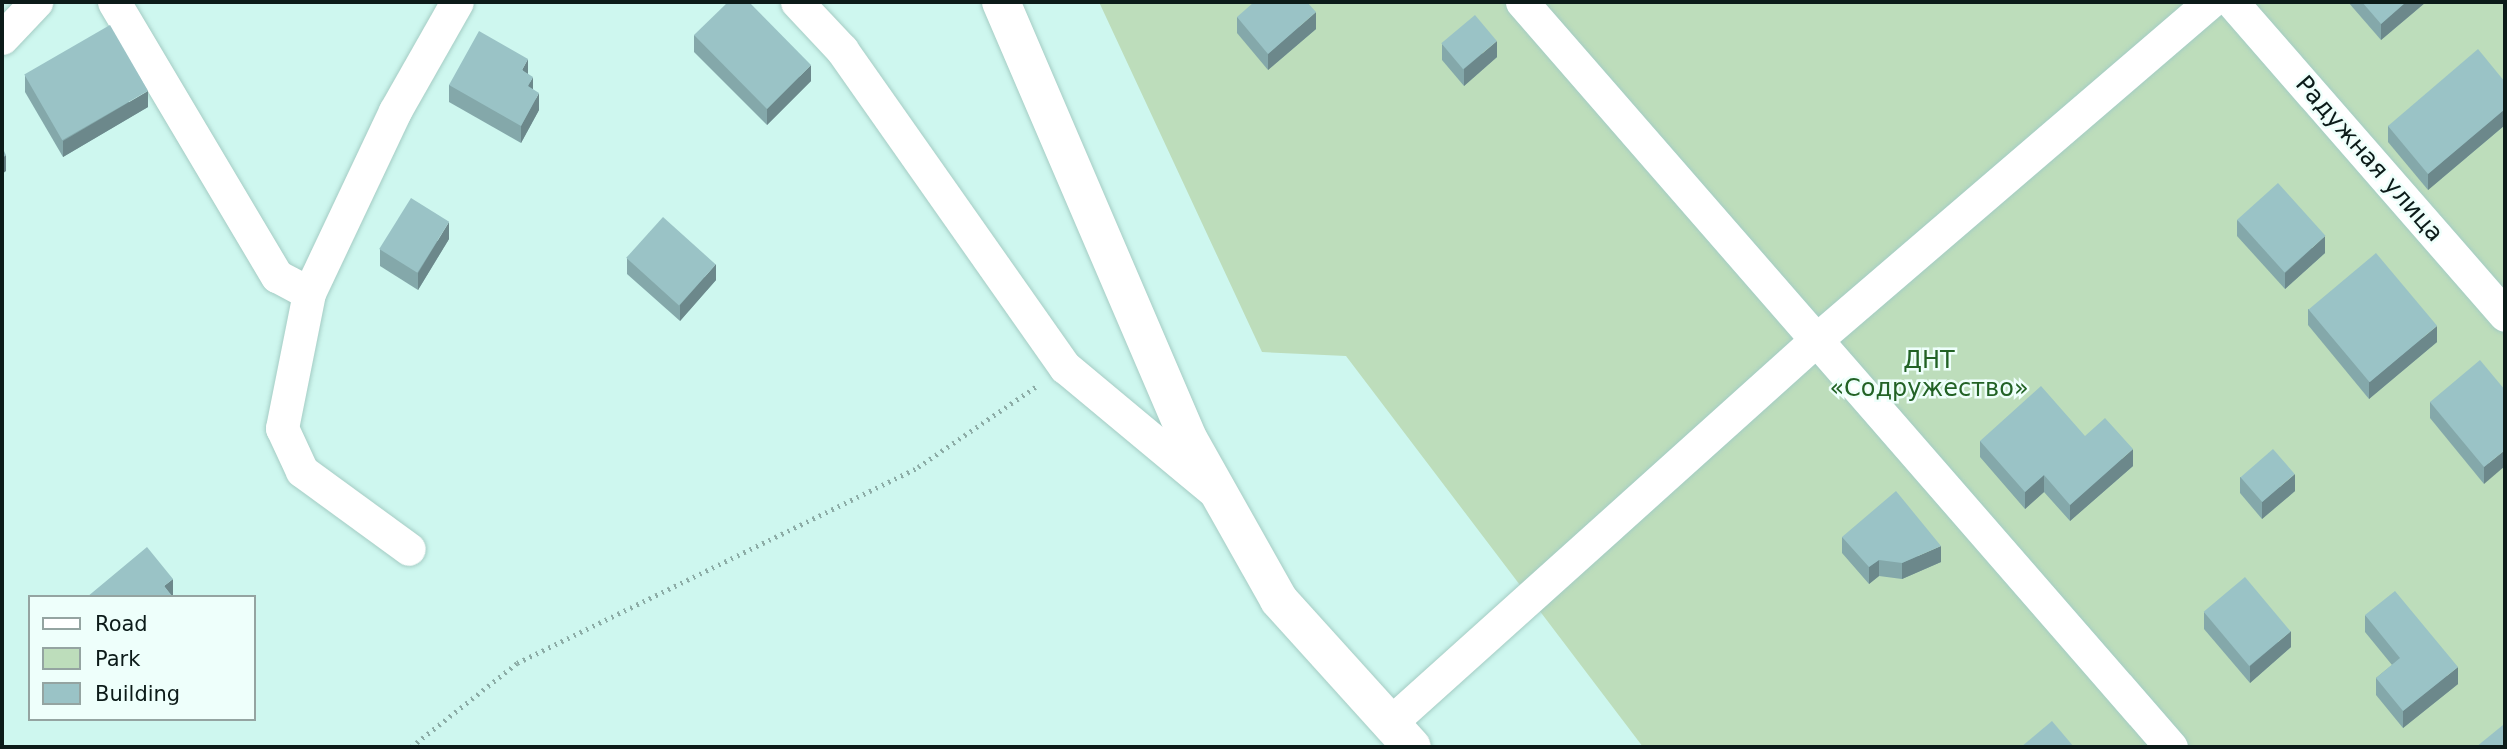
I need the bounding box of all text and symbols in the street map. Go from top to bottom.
street label: Радужная улица [2289,70,2449,248]
park label: ДНТ «Содружество» [1829,347,2029,403]
legend [28,595,256,721]
text: Road [95,612,148,636]
text: Park [95,647,140,671]
text: Building [95,682,180,706]

